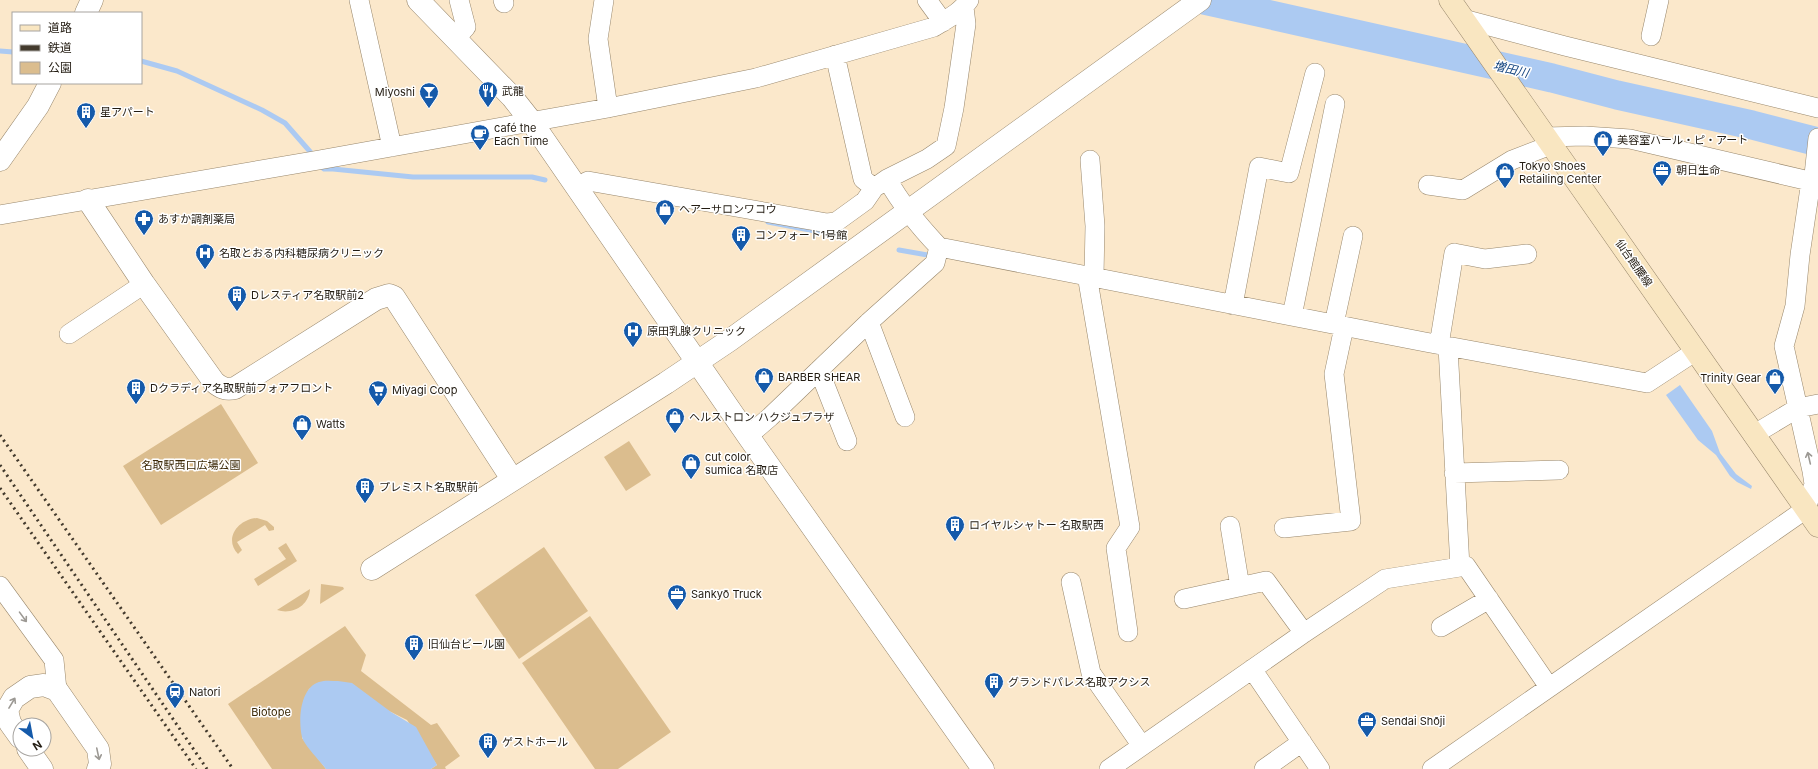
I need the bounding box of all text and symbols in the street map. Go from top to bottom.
legend [12,12,142,84]
text: 道路 [48,20,72,35]
text: 鉄道 [48,40,72,55]
water label: 増田川 [1492,58,1532,81]
text: 公園 [48,60,72,75]
restaurant icon: 武龍 [477,80,499,108]
bar icon: Miyoshi [418,81,440,109]
place label: 武龍 [502,84,524,98]
place label: Miyoshi [375,85,415,99]
building icon: 星アパート [75,101,97,129]
place label: 星アパート [100,105,155,119]
place label: café the Each Time [494,121,548,148]
cafe icon: café the Each Time [469,123,491,151]
shop icon: 美容室ハール・ピ・アート [1592,129,1614,157]
place label: 美容室ハール・ピ・アート [1617,133,1748,147]
place label: Tokyo Shoes Retailing Center [1519,159,1601,186]
office icon: 朝日生命 [1651,159,1673,187]
shop icon: Tokyo Shoes Retailing Center [1494,161,1516,189]
place label: 朝日生命 [1676,163,1720,177]
shop icon: ヘアーサロンワコウ [654,198,676,226]
place label: ヘアーサロンワコウ [679,202,777,216]
pharmacy icon: あすか調剤薬局 [133,208,155,236]
place label: あすか調剤薬局 [158,212,235,226]
building icon: コンフォート1号館 [730,224,752,252]
place label: コンフォート1号館 [755,228,847,242]
street label: 仙台館腰線 [1612,236,1656,290]
hospital icon: 名取とおる内科糖尿病クリニック [194,242,216,270]
place label: 名取とおる内科糖尿病クリニック [219,246,384,260]
building icon: Dレスティア名取駅前2 [226,284,248,312]
place label: Dレスティア名取駅前2 [251,288,364,302]
hospital icon: 原田乳腺クリニック [622,320,644,348]
place label: 原田乳腺クリニック [647,324,746,338]
shop icon: BARBER SHEAR [753,366,775,394]
shop icon: Trinity Gear [1764,367,1786,395]
place label: BARBER SHEAR [778,370,860,384]
place label: Trinity Gear [1700,371,1761,385]
building icon: Dクラディア名取駅前フォアフロント [125,377,147,405]
supermarket icon: Miyagi Coop [367,379,389,407]
place label: Dクラディア名取駅前フォアフロント [150,381,333,395]
place label: Miyagi Coop [392,383,458,397]
shop icon: ヘルストロン ハクジュプラザ [664,406,686,434]
place label: ヘルストロン ハクジュプラザ [689,410,834,424]
shop icon: Watts [291,413,313,441]
place label: Watts [316,417,345,431]
place label: cut color sumica 名取店 [705,450,778,477]
shop icon: cut color sumica 名取店 [680,452,702,480]
one-way arrow [1805,452,1813,465]
park label: 名取駅西口広場公園 [142,458,241,472]
building icon: プレミスト名取駅前 [354,476,376,504]
place label: プレミスト名取駅前 [379,480,478,494]
building icon: ロイヤルシャトー 名取駅西 [944,514,966,542]
place label: ロイヤルシャトー 名取駅西 [969,518,1104,532]
office icon: Sankyō Truck [666,583,688,611]
place label: Sankyō Truck [691,587,762,601]
one-way arrow [19,612,27,623]
building icon: 旧仙台ビール園 [403,633,425,661]
place label: 旧仙台ビール園 [428,637,505,651]
building icon: グランドパレス名取アクシス [983,671,1005,699]
place label: グランドパレス名取アクシス [1008,675,1150,689]
station icon: Natori [164,681,186,709]
place label: Natori [189,685,221,699]
one-way arrow [8,697,16,709]
park label: Biotope [251,705,291,719]
office icon: Sendai Shōji [1356,710,1378,738]
place label: Sendai Shōji [1381,714,1445,728]
north arrow [12,717,52,757]
building icon: ゲストホール [477,731,499,759]
place label: ゲストホール [502,735,568,749]
text: N [30,737,45,754]
one-way arrow [95,748,103,761]

